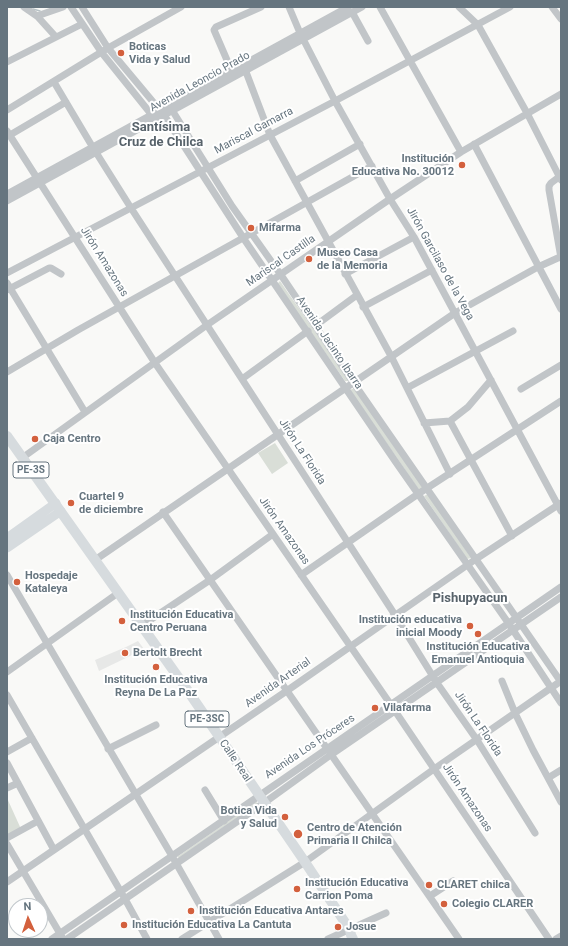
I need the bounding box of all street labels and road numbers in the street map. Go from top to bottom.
street label: Avenida Leoncio Prado [148,49,252,115]
street label: Mariscal Gamarra [212,105,296,157]
street label: Jirón Garcilaso de la Vega [403,205,477,323]
street label: Jirón Amazonas [77,225,131,299]
street label: Mariscal Castilla [244,232,318,290]
street label: Avenida Jacinto Ibarra [293,294,365,392]
street label: Jirón La Florida [276,417,328,487]
road number: PE-3S [13,462,49,478]
street label: Jirón Amazonas [256,495,312,567]
street label: Avenida Arterial [243,655,313,711]
street label: Jirón La Florida [451,689,505,759]
road number: PE-3SC [185,711,229,727]
street label: Avenida Los Próceres [262,712,358,782]
street label: Calle Real [216,737,254,785]
street label: Jirón Amazonas [439,761,495,835]

